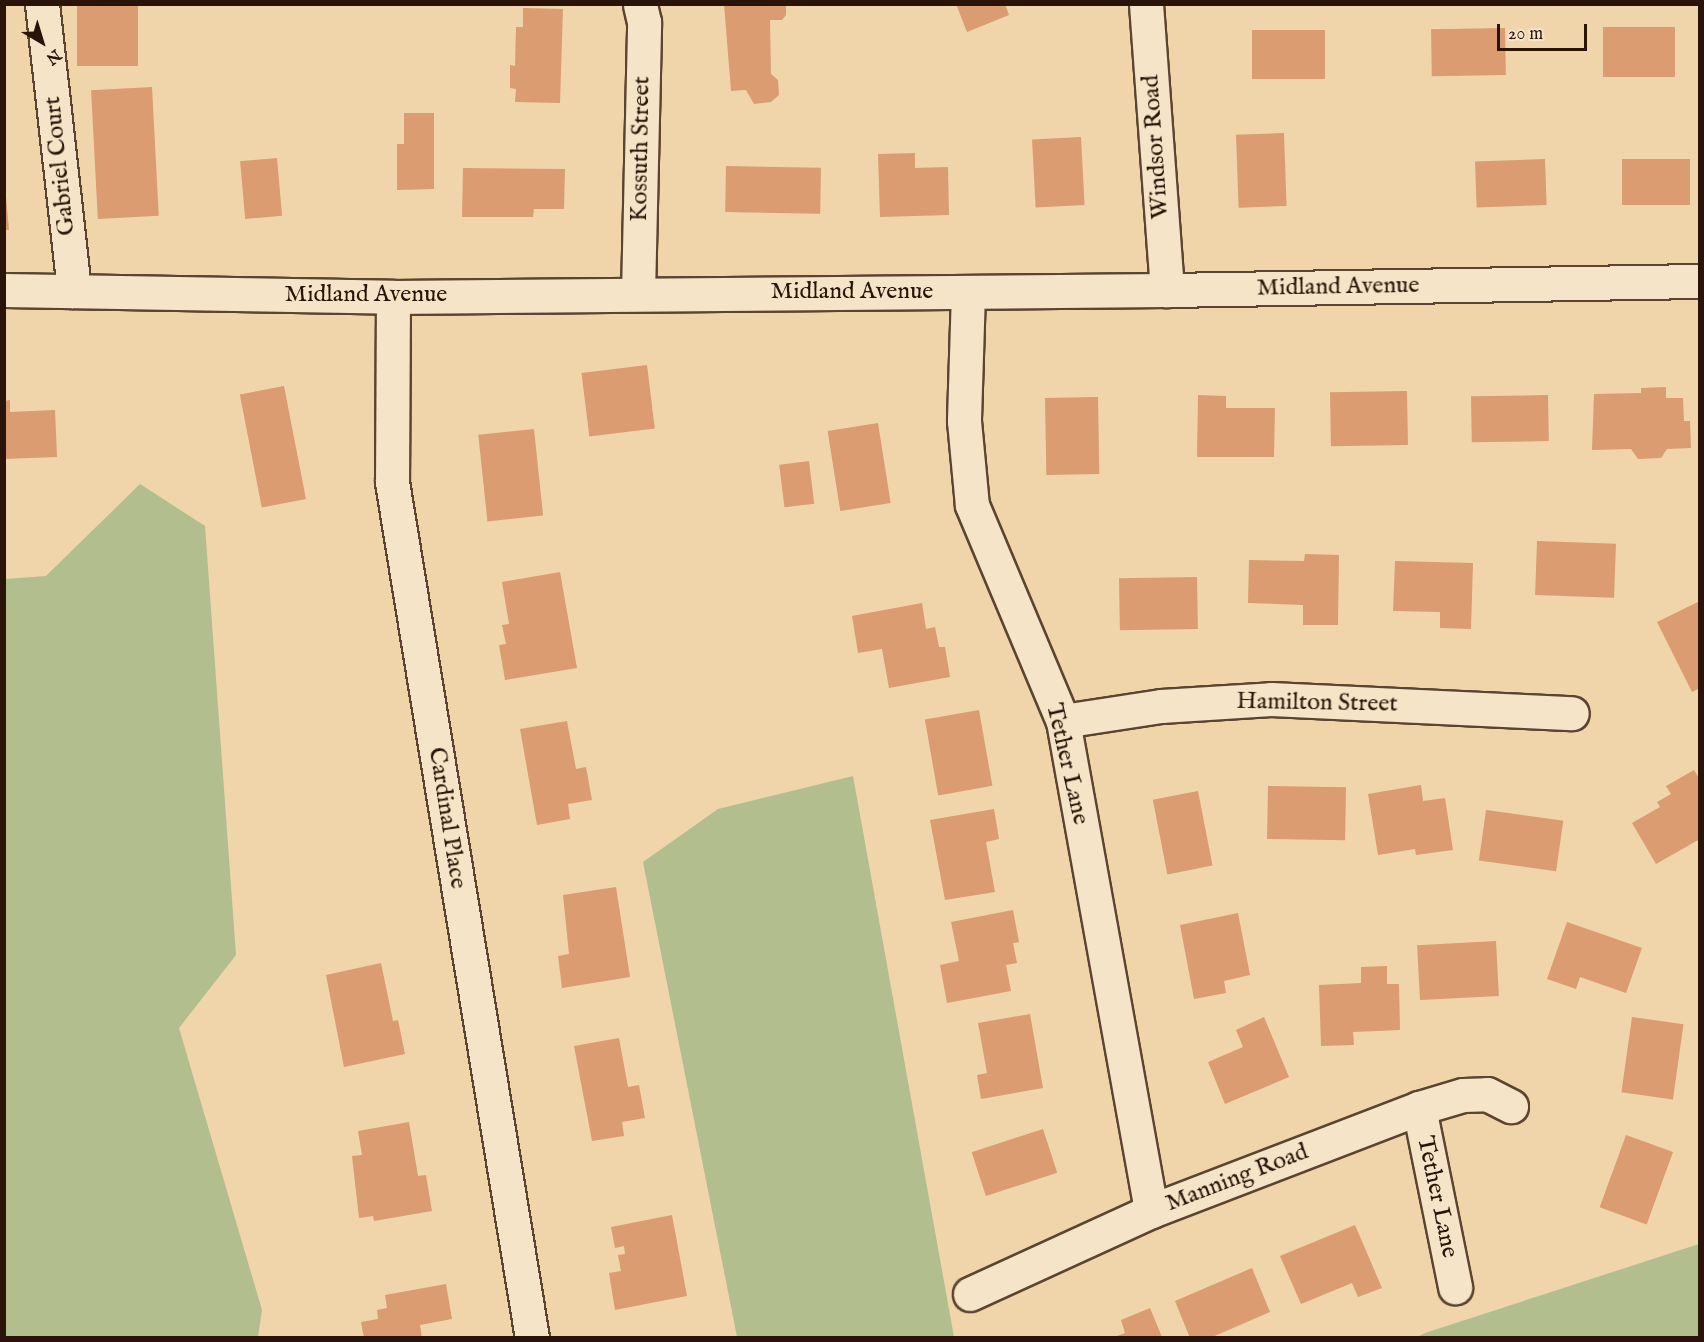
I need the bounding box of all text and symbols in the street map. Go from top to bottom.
north arrow [12,12,72,72]
scale bar [1500,12,1590,50]
text: 20 m [1508,23,1543,46]
text: N [41,44,65,68]
street label: Windsor Road [1137,74,1175,220]
street label: Kossuth Street [625,76,657,222]
street label: Gabriel Court [38,95,82,237]
street label: Midland Avenue [1256,271,1420,303]
street label: Midland Avenue [771,278,933,306]
street label: Midland Avenue [285,281,447,309]
street label: Hamilton Street [1236,687,1398,719]
street label: Tether Lane [1039,701,1095,827]
street label: Cardinal Place [422,745,472,891]
street label: Tether Lane [1410,1134,1464,1260]
street label: Manning Road [1162,1138,1312,1218]

